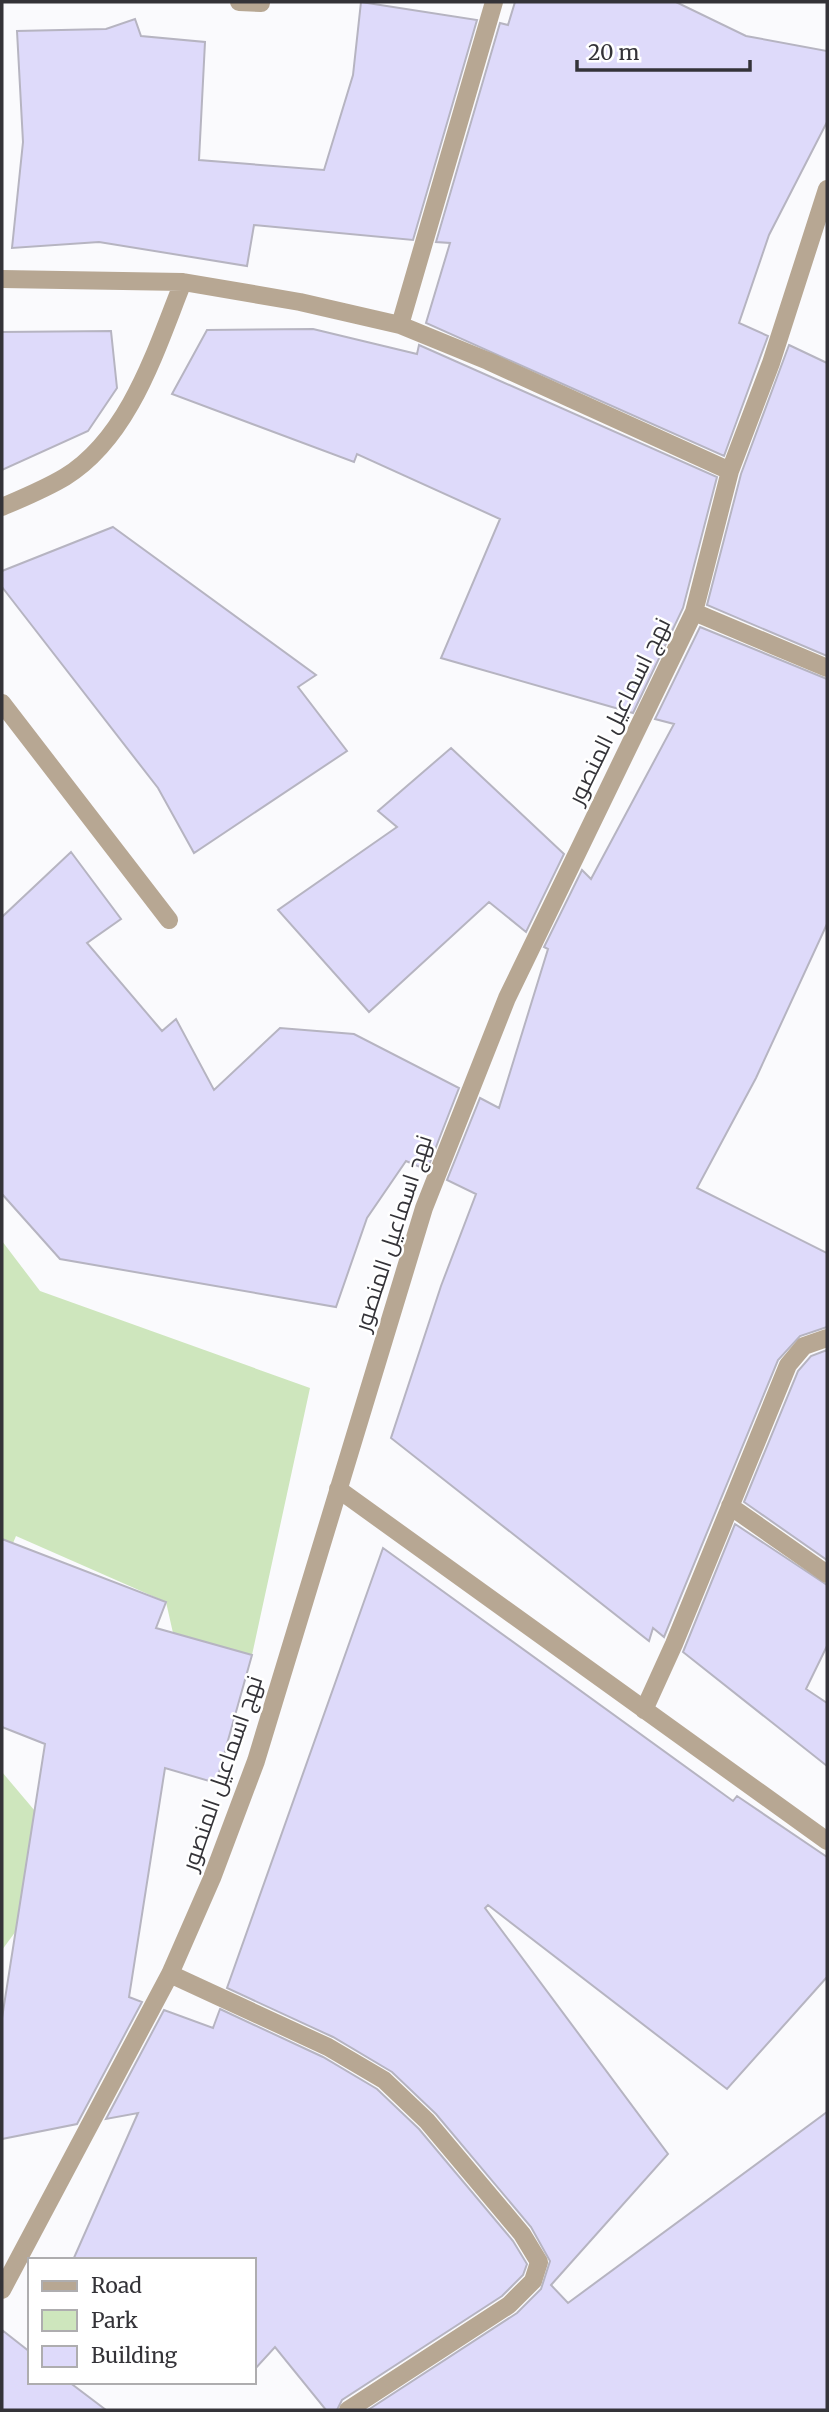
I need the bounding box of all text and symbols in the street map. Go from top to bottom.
scale bar [577,28,750,72]
text: 20 m [588,39,640,66]
street label: نهج اسماعيل المنصور [560,613,678,812]
street label: نهج اسماعيل المنصور [347,1131,440,1337]
street label: نهج اسماعيل المنصور [174,1671,270,1877]
legend [28,2258,256,2384]
text: Road [91,2272,142,2299]
text: Park [91,2307,138,2334]
text: Building [91,2342,178,2369]

